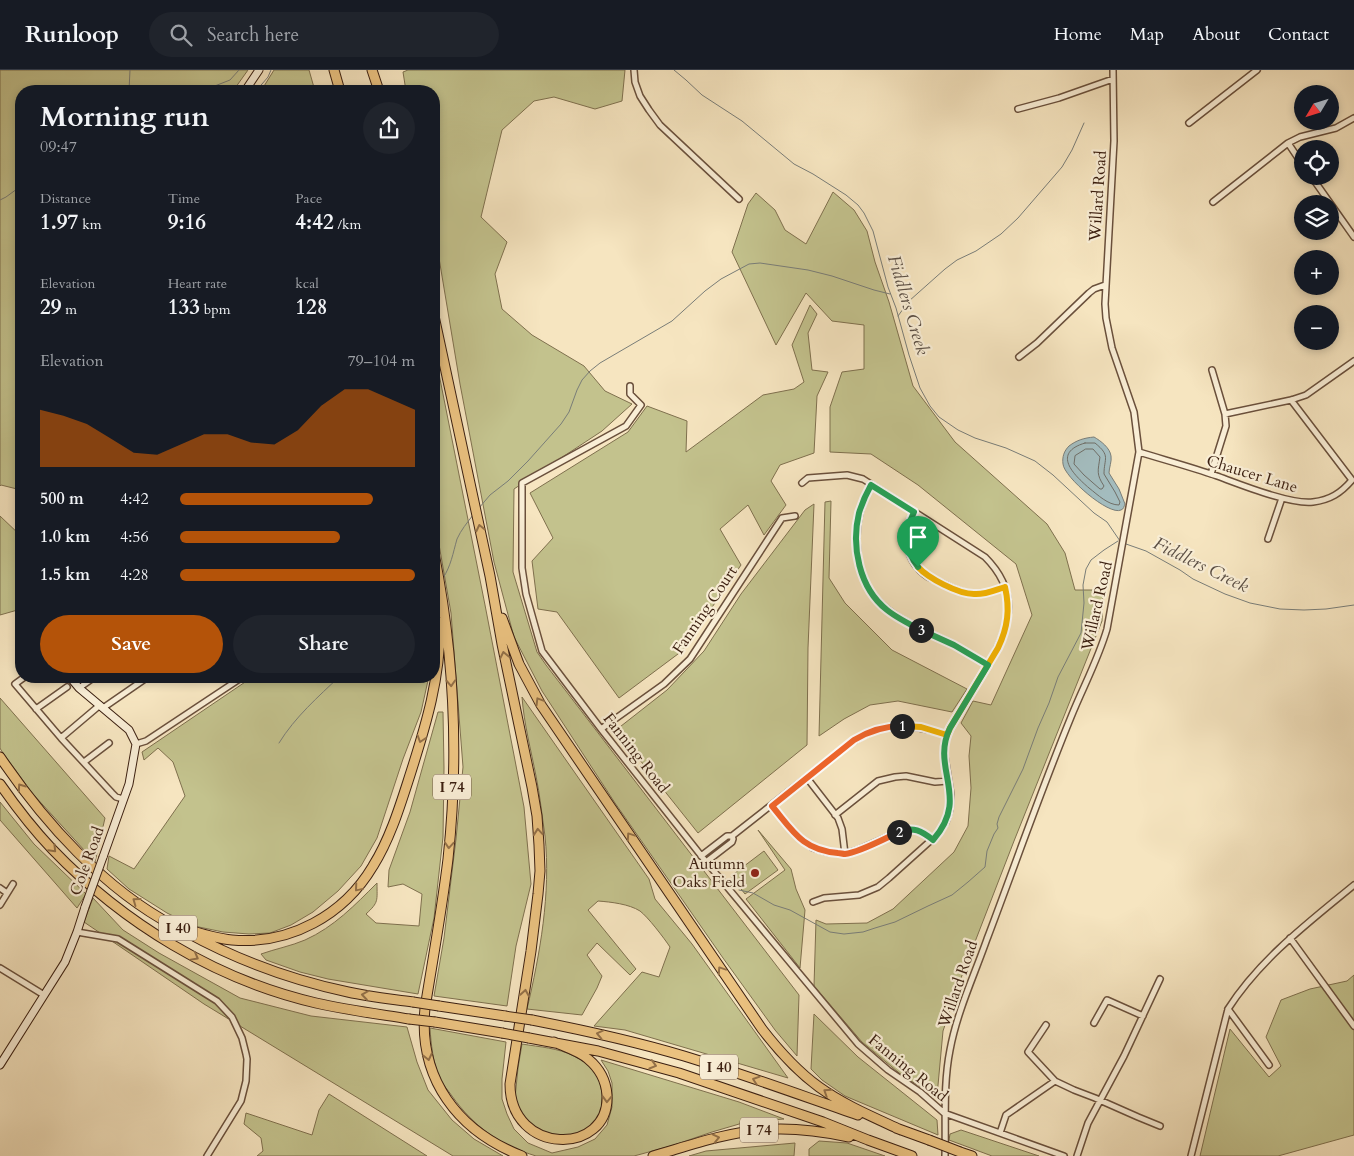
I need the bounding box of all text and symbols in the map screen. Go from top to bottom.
search box [149,12,499,57]
text: Runloop [25,18,119,51]
icon: search [167,21,195,49]
text: Search here [207,22,299,48]
text: Home [1054,22,1102,47]
text: Map [1130,22,1164,47]
text: About [1192,22,1240,47]
text: Contact [1268,22,1329,47]
north arrow [1294,85,1339,130]
map controls [1294,85,1339,350]
text: Morning run [40,98,209,136]
button: share [363,102,415,154]
text: 09:47 [40,136,77,158]
button: locate [1294,140,1339,185]
street label: Willard Road [1084,149,1112,243]
text: Distance [40,189,91,208]
text: Time [168,189,200,208]
text: Pace [295,189,322,208]
button: layers [1294,195,1339,240]
text: 1.97 [40,208,78,237]
text: 9:16 [168,208,206,237]
text: 4:42 [295,208,334,237]
text: km [78,215,101,234]
text: /km [334,215,361,234]
button: + [1294,250,1339,295]
water label: Fiddlers Creek [881,252,935,358]
text: Elevation [40,274,96,293]
text: Heart rate [168,274,227,293]
text: kcal [295,274,319,293]
text: 29 [40,293,62,322]
text: 133 [168,293,200,322]
text: 128 [295,293,328,322]
text: m [62,300,77,319]
text: bpm [200,300,231,319]
button: − [1294,305,1339,350]
text: Elevation [40,350,104,372]
text: 79–104 m [347,350,415,372]
street label: Chaucer Lane [1204,450,1300,498]
text: 500 m [40,488,84,510]
text: 4:42 [120,488,149,510]
pin [897,516,939,567]
icon: arrive [904,523,932,551]
one-way arrow [475,524,485,533]
text: 1.0 km [40,526,90,548]
text: 4:56 [120,526,149,548]
water label: Fiddlers Creek [1149,531,1253,599]
street label: Willard Road [1076,559,1118,654]
street label: Fanning Court [667,562,743,658]
text: 1.5 km [40,564,90,586]
text: 4:28 [120,564,149,586]
button: Save [40,615,223,673]
button: Share [233,615,415,673]
pin: 3 [908,618,934,642]
text: 3 [918,621,925,640]
one-way arrow [499,650,510,659]
one-way arrow [445,679,456,687]
one-way arrow [536,698,546,707]
street label: Fanning Road [598,708,675,798]
pin: 1 [890,714,914,738]
text: 1 [899,717,906,736]
one-way arrow [417,735,427,743]
road number: I 74 [433,774,471,800]
one-way arrow [18,783,27,793]
pin: 2 [886,820,912,844]
street label: Cole Road [64,823,110,898]
text: 2 [896,823,903,842]
one-way arrow [533,827,544,835]
one-way arrow [627,832,636,842]
one-way arrow [444,842,455,850]
one-way arrow [47,844,56,853]
place label: Autumn Oaks Field [673,853,745,893]
marker: Autumn Oaks Field [749,867,761,879]
one-way arrow [354,882,363,891]
one-way arrow [132,898,142,907]
road number: I 40 [159,916,197,940]
street label: Willard Road [932,937,983,1032]
one-way arrow [190,951,199,961]
one-way arrow [718,967,728,976]
one-way arrow [519,989,529,997]
one-way arrow [361,990,369,1001]
one-way arrow [596,1029,605,1040]
street label: Fanning Road [864,1029,953,1107]
one-way arrow [422,1052,433,1061]
road number: I 40 [700,1054,738,1080]
one-way arrow [648,1059,657,1070]
one-way arrow [752,1076,761,1086]
one-way arrow [823,1089,832,1098]
one-way arrow [601,1095,612,1103]
road number: I 74 [740,1118,778,1142]
one-way arrow [712,1133,721,1144]

